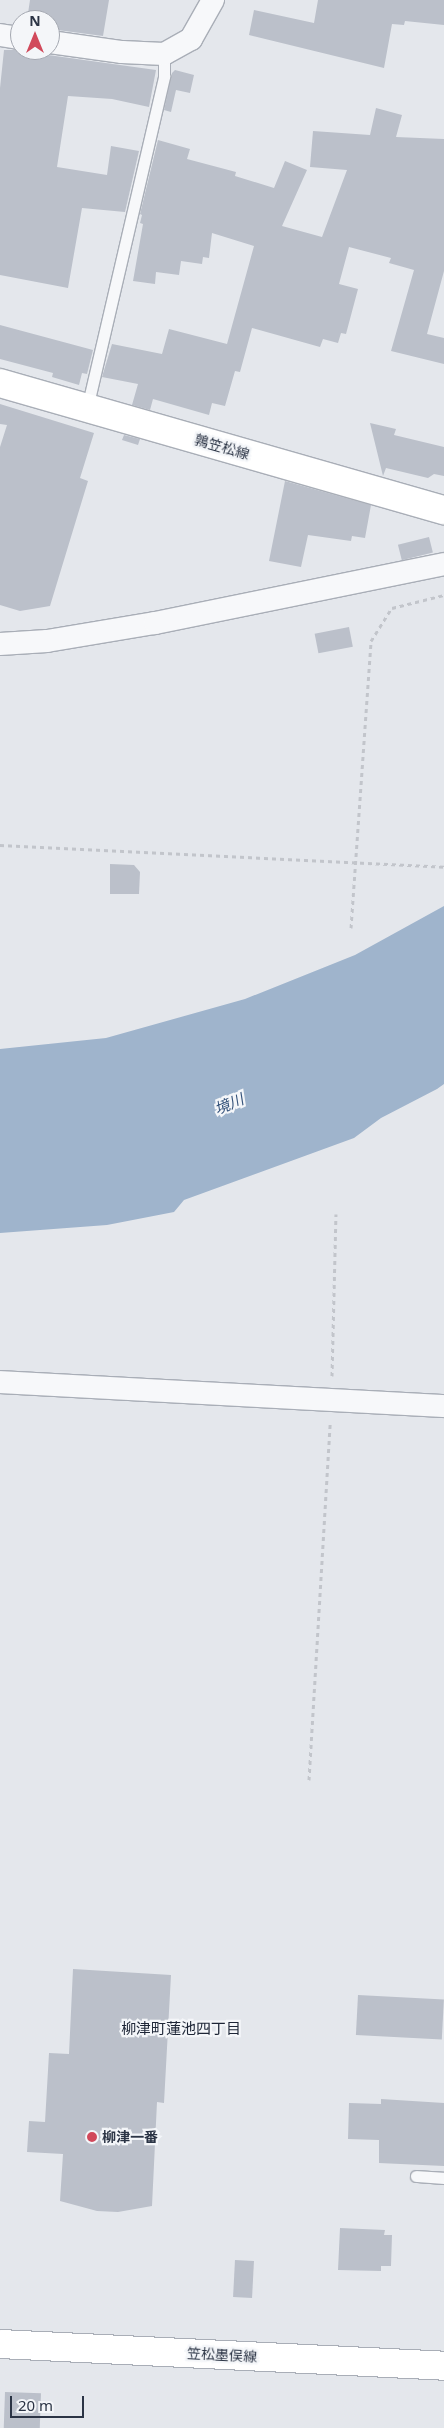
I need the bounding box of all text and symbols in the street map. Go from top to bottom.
north arrow [10,10,60,60]
text: N [29,11,41,30]
street label: 鶉笠松線 [193,431,251,463]
water label: 境川 [212,1090,246,1118]
district label: 柳津町蓮池四丁目 [121,2020,241,2038]
place label: 柳津一番 [102,2129,158,2145]
marker: 柳津一番 [86,2131,98,2143]
street label: 笠松墨俣線 [187,2345,257,2365]
scale bar [12,2386,86,2418]
text: 20 m [18,2395,53,2415]

